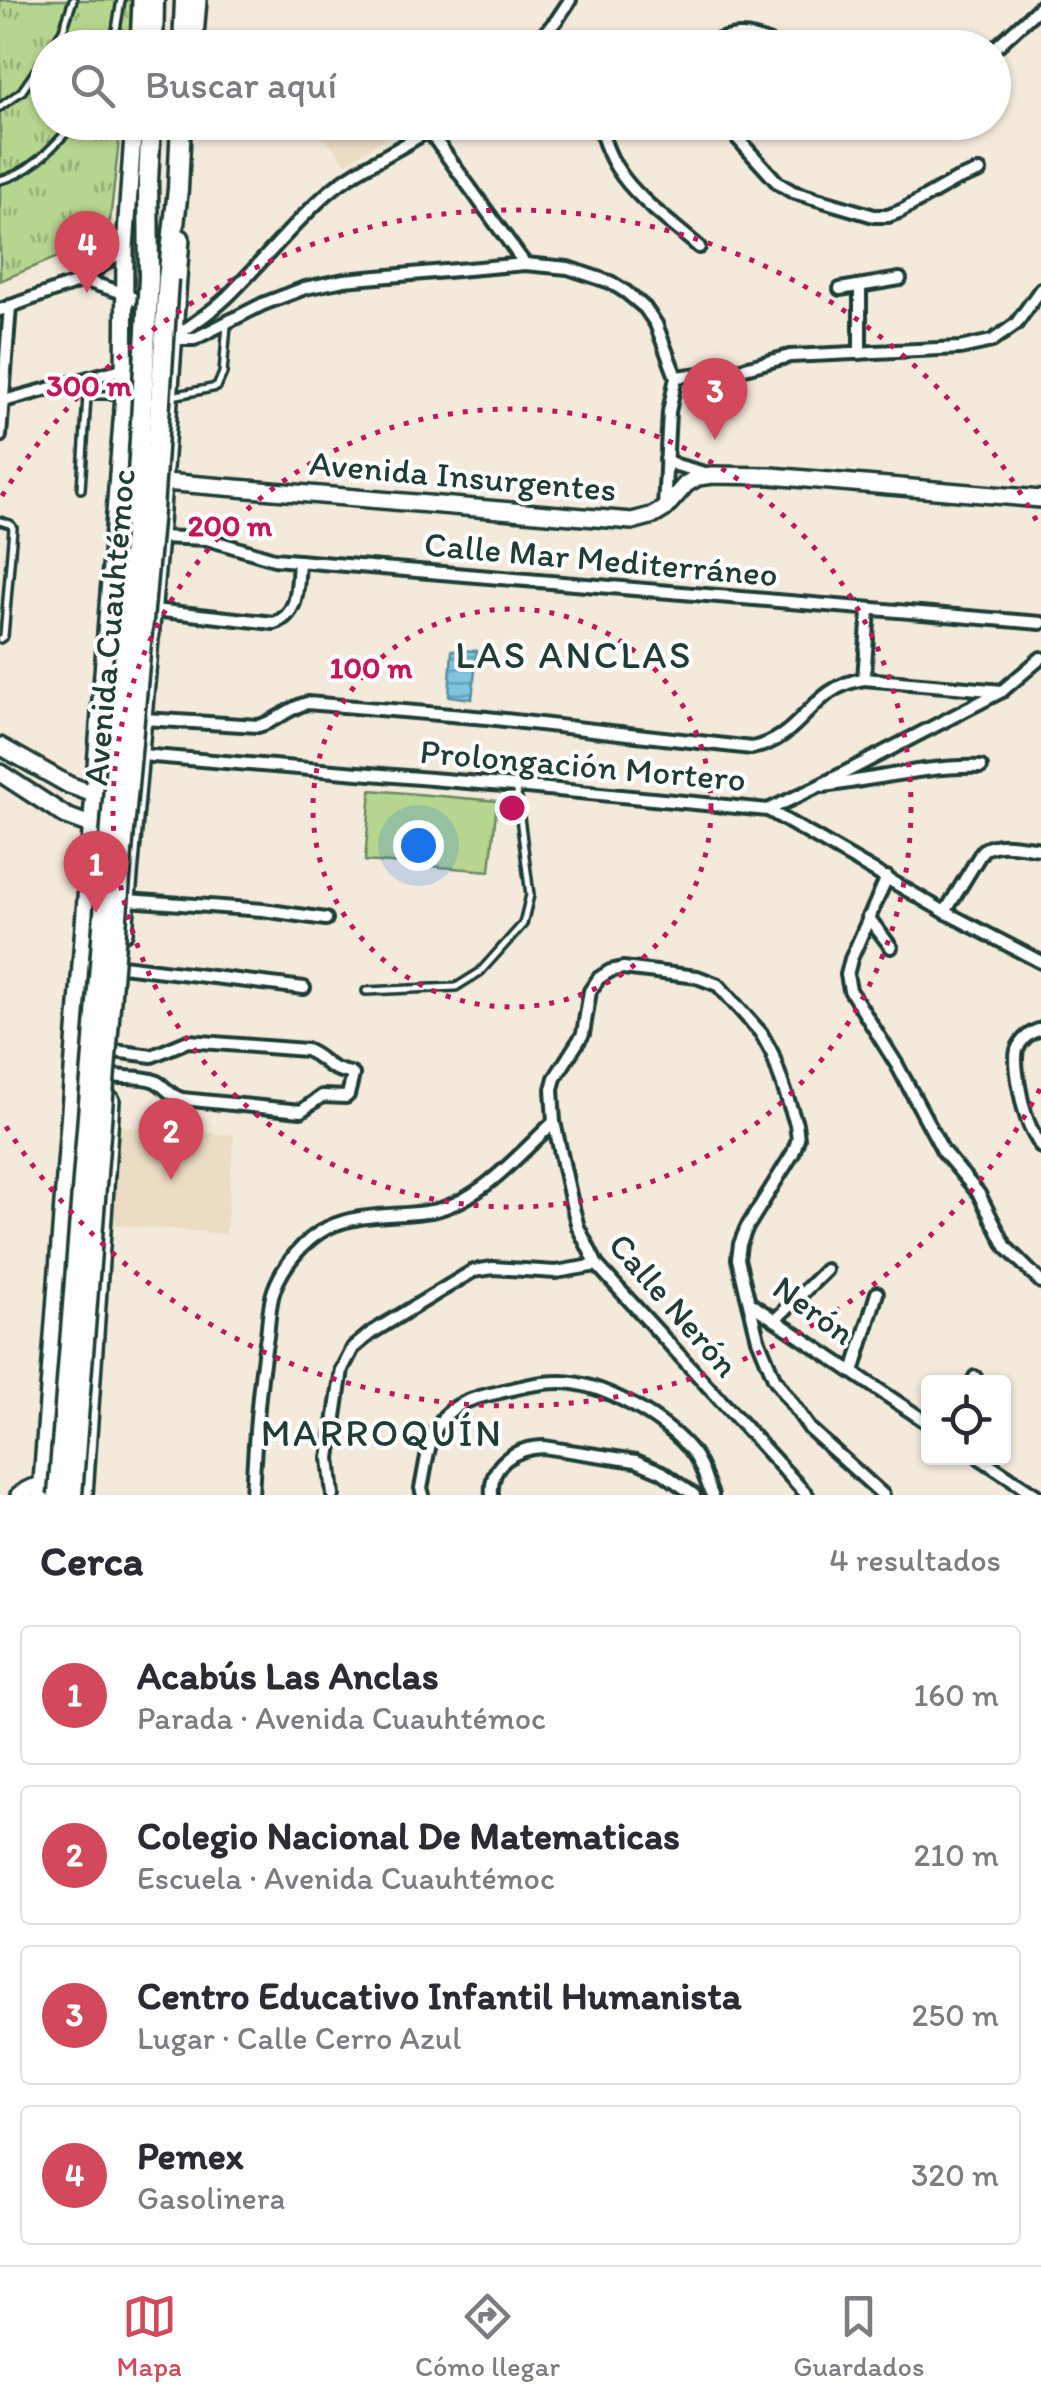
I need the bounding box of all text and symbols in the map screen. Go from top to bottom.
search box [30,30,1011,140]
icon: search [65,58,120,113]
text: Buscar aquí [145,62,337,108]
pin: 4 [54,210,120,293]
pin: 3 [682,358,748,440]
text: 300 m [46,367,132,404]
street label: Avenida Insurgentes [308,442,618,510]
street label: Avenida Cuauhtémoc [74,467,144,787]
text: 200 m [188,507,273,544]
street label: Calle Mar Mediterráneo [423,523,779,595]
district label: LAS ANCLAS [455,632,693,678]
text: 100 m [330,649,413,686]
street label: Prolongación Mortero [418,730,748,800]
centre of rings [494,790,530,826]
your location [393,820,444,871]
pin: 1 [64,830,128,913]
pin: 2 [138,1098,204,1180]
street label: Calle Nerón [600,1224,748,1386]
street label: Nerón [765,1266,863,1354]
map controls [921,1375,1011,1465]
button: locate [921,1375,1011,1465]
district label: MARROQUÍN [261,1410,503,1456]
text: Cerca [40,1535,144,1586]
text: 4 resultados [829,1541,1001,1579]
text: Acabús Las Anclas [137,1653,439,1699]
text: 1 [67,1676,82,1714]
text: 160 m [913,1676,999,1714]
text: Parada · Avenida Cuauhtémoc [137,1699,546,1737]
text: Colegio Nacional De Matematicas [137,1813,680,1859]
text: 2 [66,1836,83,1874]
text: 210 m [913,1836,999,1874]
text: Escuela · Avenida Cuauhtémoc [137,1859,555,1897]
text: Centro Educativo Infantil Humanista [137,1973,741,2019]
text: 3 [66,1996,83,2034]
text: 250 m [912,1996,999,2034]
text: Lugar · Calle Cerro Azul [137,2019,461,2057]
text: Pemex [137,2133,244,2179]
text: 4 [65,2156,84,2194]
text: 320 m [911,2156,999,2194]
text: Gasolinera [137,2179,285,2217]
tab: Mapa [117,2289,182,2383]
tab: Cómo llegar [415,2289,560,2383]
tab: Guardados [793,2289,924,2383]

